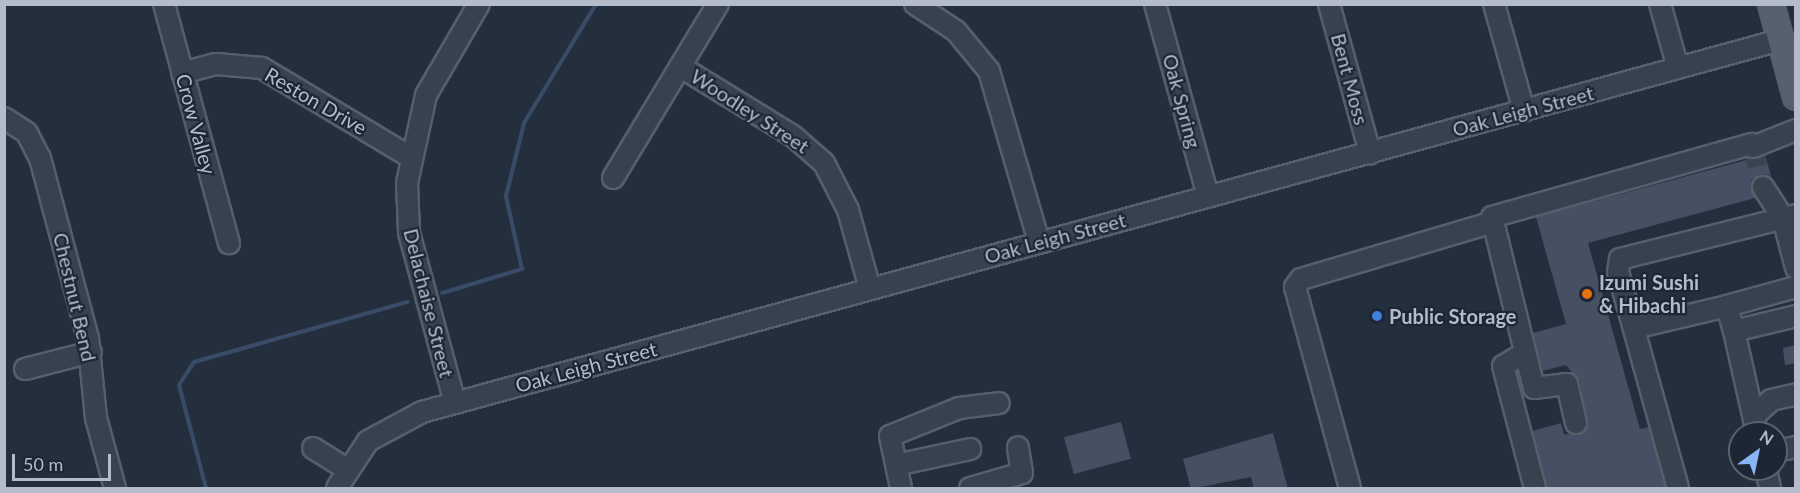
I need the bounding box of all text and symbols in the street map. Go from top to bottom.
street label: Bent Moss [1326,31,1374,127]
street label: Oak Spring [1158,51,1206,151]
street label: Reston Drive [261,62,371,140]
street label: Woodley Street [686,64,814,158]
street label: Crow Valley [171,71,221,177]
street label: Oak Leigh Street [1450,81,1596,141]
street label: Oak Leigh Street [982,208,1128,268]
street label: Delachaise Street [399,226,459,380]
street label: Chestnut Bend [49,230,101,364]
place label: Izumi Sushi & Hibachi [1599,270,1699,317]
marker: Izumi Sushi & Hibachi [1580,287,1594,301]
place label: Public Storage [1389,304,1516,328]
marker: Public Storage [1370,309,1384,323]
street label: Oak Leigh Street [513,337,659,397]
north arrow [1728,421,1788,481]
text: N [1757,426,1777,448]
scale bar [15,442,114,480]
text: 50 m [23,453,63,475]

